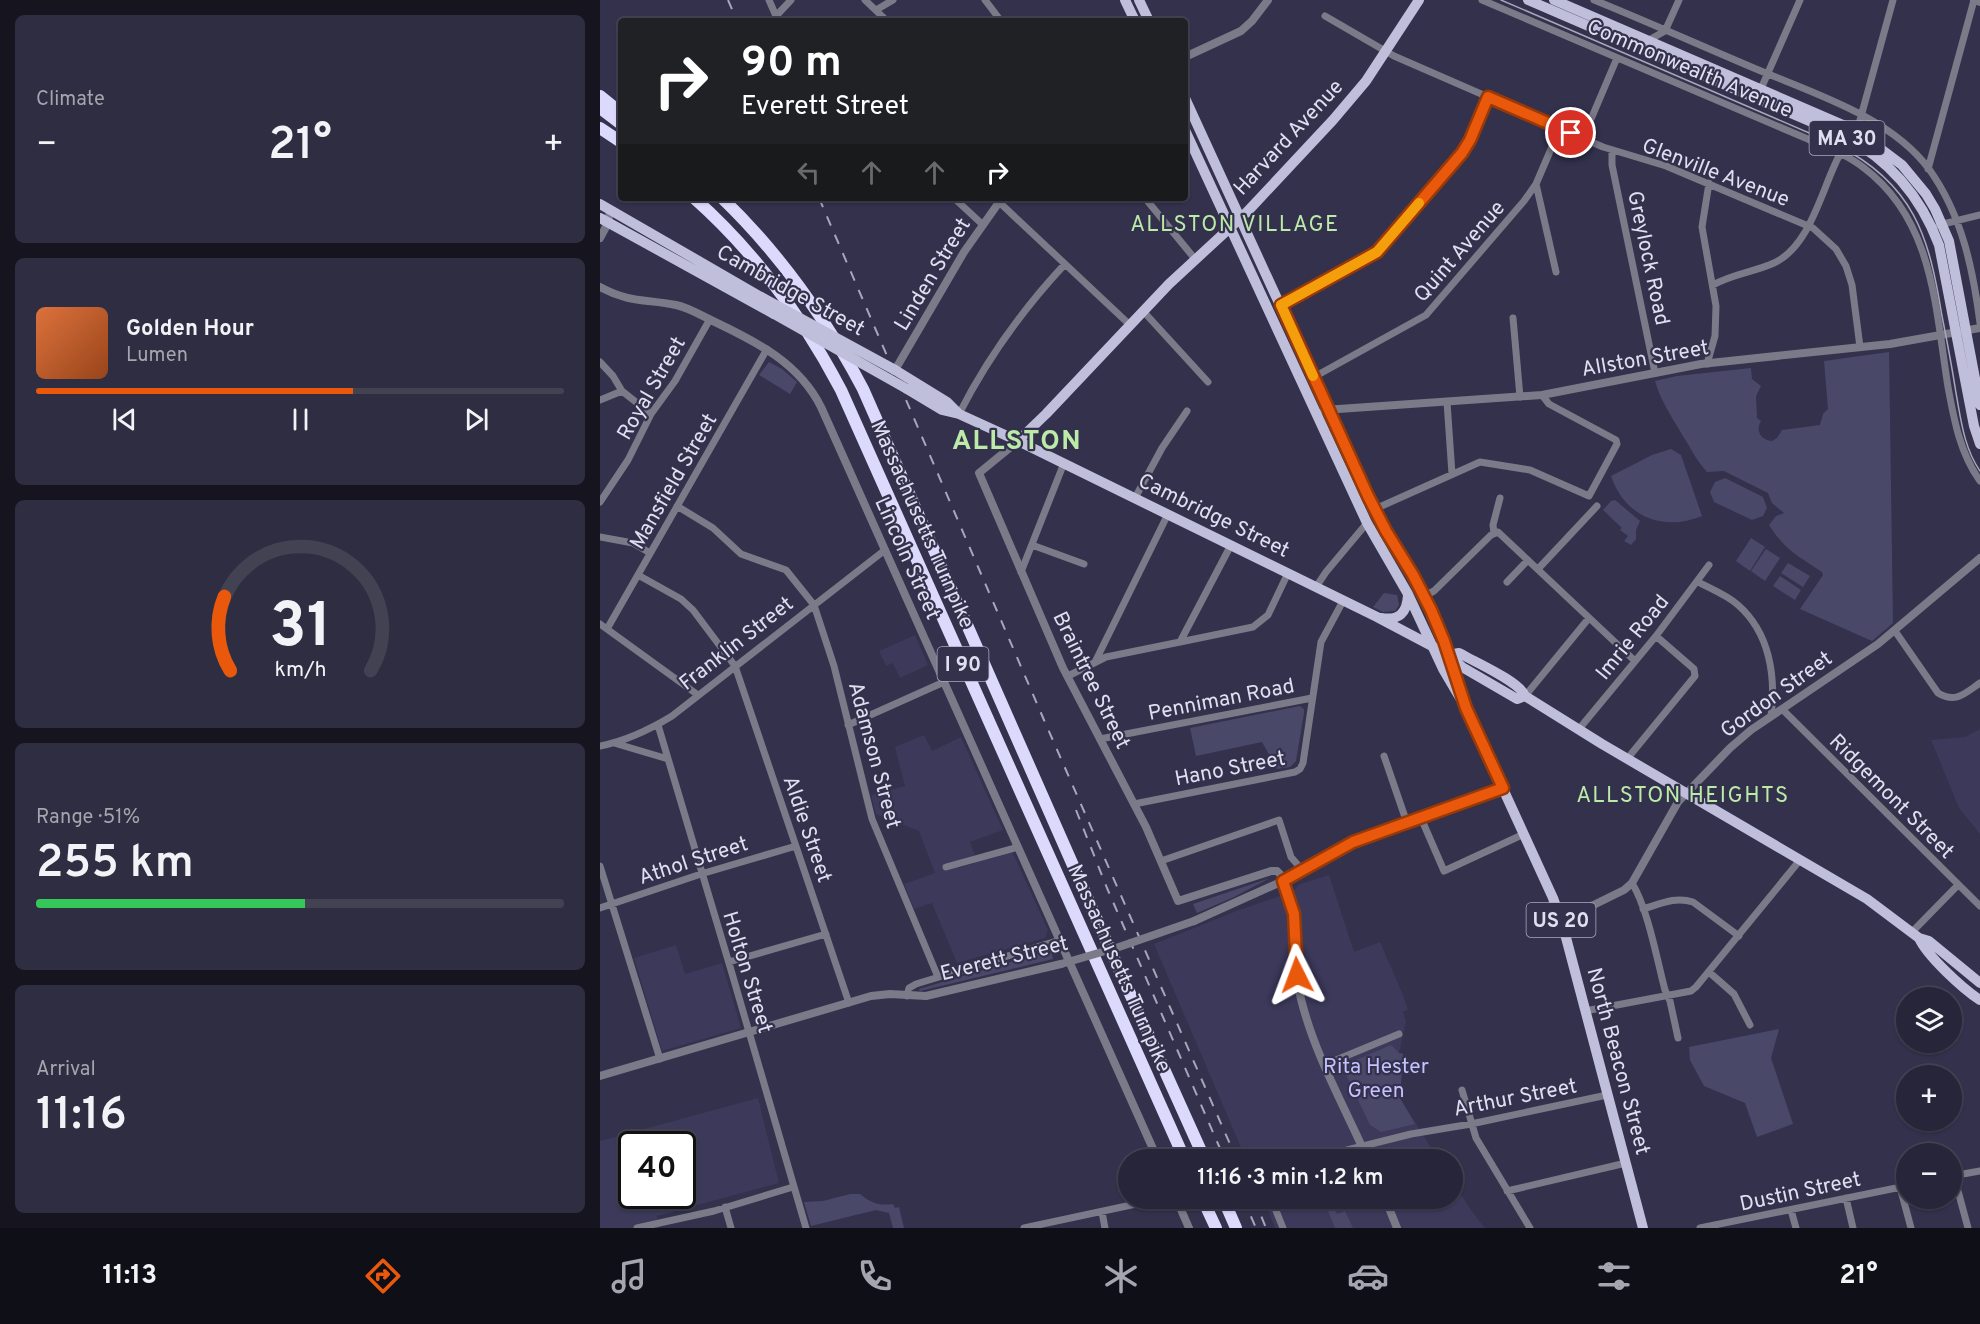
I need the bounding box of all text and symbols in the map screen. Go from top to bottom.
street label: Commonwealth Avenue [1582,14,1796,125]
text: 90 m [741,38,842,91]
icon: right [642,42,720,120]
street label: Harvard Avenue [1228,74,1350,202]
text: Climate [36,87,105,113]
text: Everett Street [741,90,909,124]
pin [1545,107,1596,158]
icon: arrive [1554,116,1587,149]
text: 21° [268,118,332,175]
road number: MA 30 [1810,121,1884,155]
text: − [36,125,57,167]
text: + [543,125,564,167]
street label: Glenville Avenue [1638,133,1793,214]
icon: left [792,156,825,189]
icon: ahead [855,156,888,189]
icon: ahead [918,156,951,189]
icon: right [981,156,1014,189]
street label: Greylock Road [1620,189,1675,328]
street label: Quint Avenue [1409,195,1512,308]
district label: ALLSTON VILLAGE [1130,212,1340,239]
street label: Linden Street [889,213,978,336]
street label: Cambridge Street [711,239,869,343]
text: Golden Hour [126,316,254,343]
street label: Royal Street [612,332,693,445]
street label: Allston Street [1579,335,1711,384]
text: Lumen [126,343,188,369]
icon: previous [108,403,141,436]
icon: pause [284,403,317,436]
icon: next [460,403,493,436]
street label: Mansfield Street [624,409,724,555]
street label: Massachusetts Turnpike [864,416,980,633]
district label: ALLSTON [952,425,1082,459]
street label: Cambridge Street [1133,468,1294,565]
street label: Lincoln Street [868,493,946,624]
text: 31 [269,590,331,669]
street label: Imrie Road [1591,590,1676,686]
street label: Franklin Street [674,591,799,697]
street label: Braintree Street [1046,607,1136,754]
street label: Gordon Street [1716,646,1838,745]
road number: I 90 [938,647,988,681]
text: km/h [274,657,326,684]
street label: Penniman Road [1146,673,1297,728]
street label: Adamson Street [841,679,906,832]
street label: Ridgemont Street [1823,729,1959,865]
street label: Hano Street [1173,746,1288,793]
street label: Aldie Street [776,773,837,886]
district label: ALLSTON HEIGHTS [1576,783,1790,810]
text: Range · 51% [36,805,140,831]
street label: Athol Street [635,831,752,892]
text: 255 km [36,836,194,893]
street label: Massachusetts Turnpike [1061,860,1177,1077]
road number: US 20 [1526,903,1596,937]
street label: Holton Street [715,908,778,1037]
street label: Everett Street [938,931,1071,988]
position arrow [1265,943,1329,1007]
street label: North Beacon Street [1580,965,1656,1158]
map controls [1896,987,1962,1209]
button: layers [1896,987,1962,1053]
park label: Rita Hester Green [1323,1054,1429,1105]
text: Arrival [36,1057,96,1083]
button: + [1896,1065,1962,1131]
street label: Arthur Street [1451,1073,1579,1124]
text: 11:16 [36,1088,127,1145]
speed limit sign: 40 [618,1131,696,1209]
button: − [1896,1143,1962,1209]
text: 11:16 · 3 min · 1.2 km [1197,1165,1384,1192]
street label: Dustin Street [1737,1166,1863,1218]
icon: directions [362,1255,404,1297]
icon: music [608,1255,650,1297]
icon: phone [854,1255,896,1297]
icon: climate [1100,1255,1142,1297]
icon: car [1347,1255,1389,1297]
icon: filters [1593,1255,1635,1297]
text: 11:13 [102,1259,157,1293]
text: 21° [1839,1259,1878,1293]

